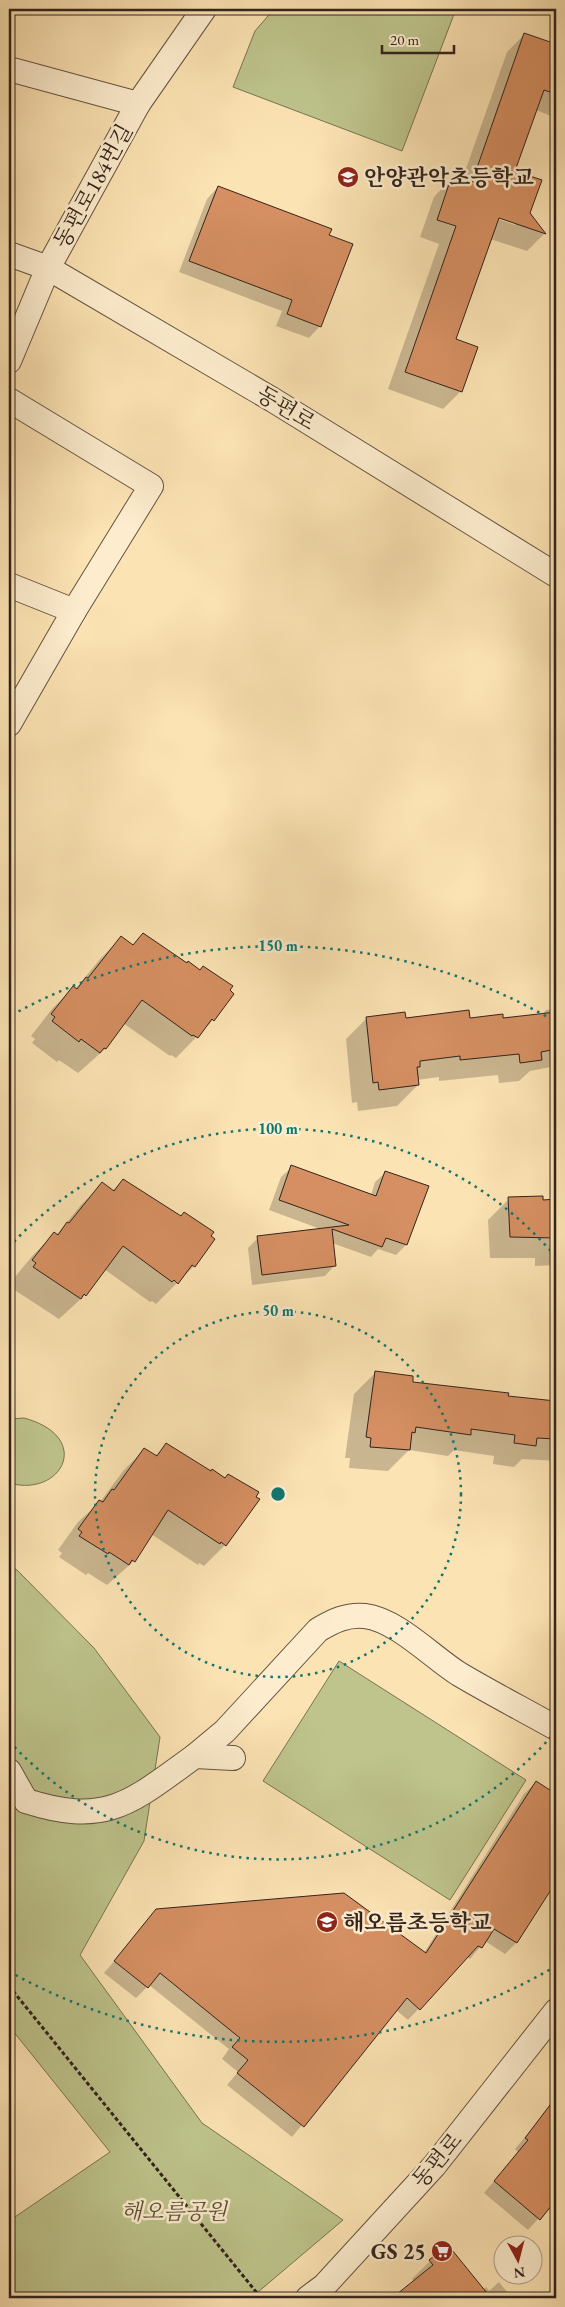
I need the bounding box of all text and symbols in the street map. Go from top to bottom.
scale bar [382,22,455,54]
text: 20 m [390,30,419,49]
street label: 동편로184번길 [47,119,139,253]
place label: 안양관악초등학교 [364,163,534,192]
school or university icon: 안양관악초등학교 [336,165,360,189]
street label: 동편로 [251,379,321,437]
text: 150 m [258,936,298,955]
text: 100 m [258,1119,298,1138]
text: 50 m [262,1301,294,1320]
centre of rings [269,1485,287,1503]
place label: 해오름초등학교 [343,1908,492,1937]
school or university icon: 해오름초등학교 [315,1910,339,1934]
street label: 동편로 [405,2126,469,2194]
park label: 해오름공원 [121,2197,229,2226]
north arrow [492,2234,542,2284]
place label: GS 25 [371,2237,426,2266]
supermarket icon: GS 25 [430,2239,454,2263]
text: N [512,2263,526,2283]

